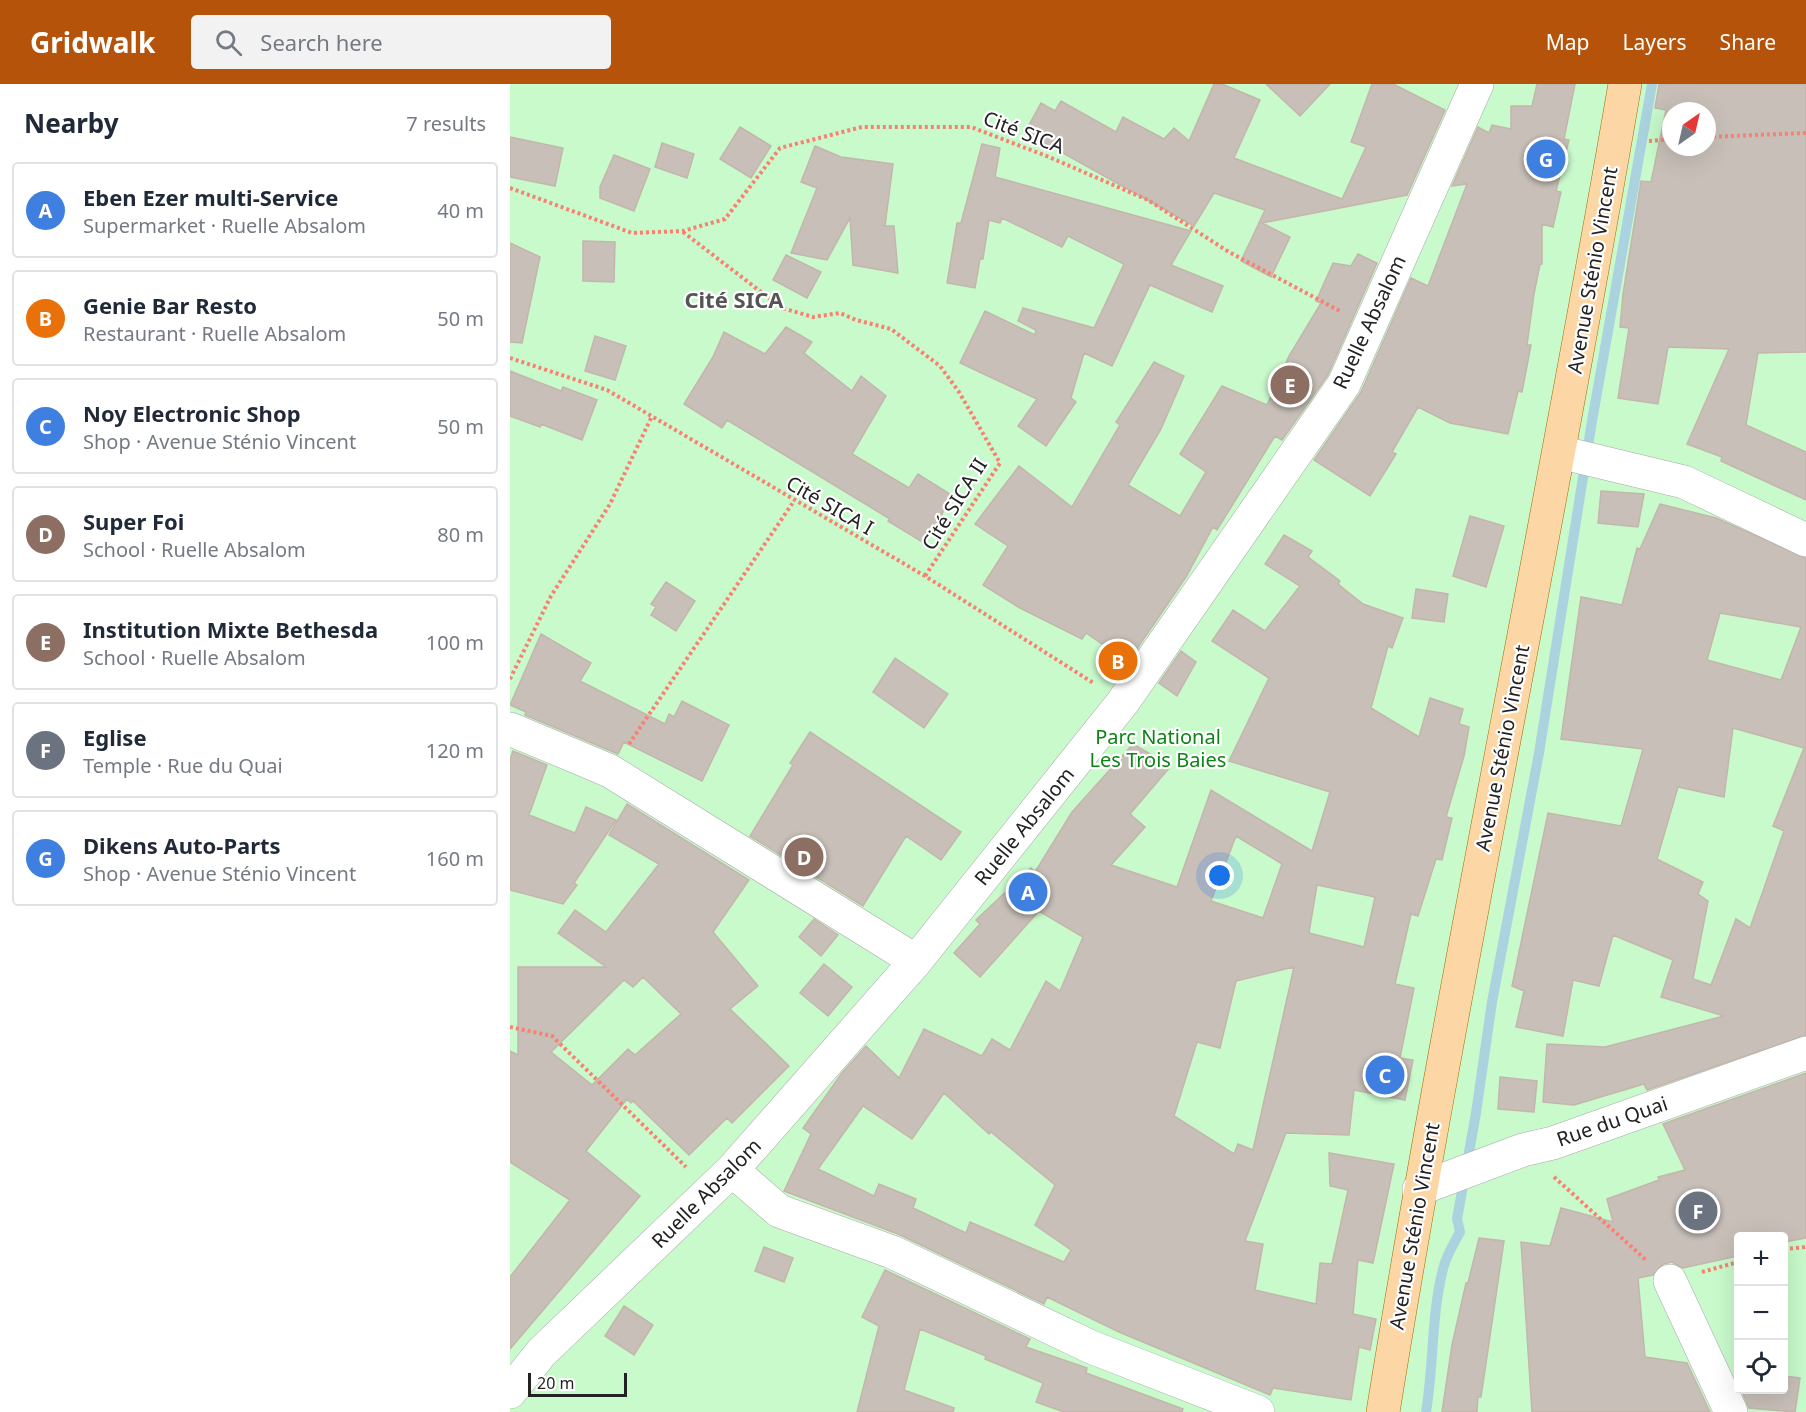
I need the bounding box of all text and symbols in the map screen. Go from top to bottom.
search box [191,15,611,69]
text: Gridwalk [30,23,155,61]
icon: search [212,26,245,59]
text: Search here [260,27,383,57]
text: Map [1546,28,1590,56]
text: Layers [1623,28,1687,56]
text: Share [1720,28,1776,56]
north arrow [1662,102,1716,156]
street label: Cité SICA [980,104,1069,160]
text: Nearby [24,105,119,141]
text: 7 results [406,110,486,137]
pin: G [1526,136,1566,182]
street label: Avenue Sténio Vincent [1560,164,1624,376]
text: Eben Ezer multi-Service [83,182,338,212]
text: A [39,197,52,224]
text: 40 m [437,197,484,224]
text: Supermarket · Ruelle Absalom [83,212,366,239]
street label: Ruelle Absalom [1326,251,1412,393]
district label: Cité SICA [684,284,784,314]
text: Genie Bar Resto [83,290,257,320]
text: B [39,305,52,332]
text: 50 m [437,305,484,332]
text: Restaurant · Ruelle Absalom [83,320,346,347]
pin: E [1270,362,1310,408]
text: Noy Electronic Shop [83,398,301,428]
text: C [39,413,52,440]
text: 50 m [437,413,484,440]
text: Shop · Avenue Sténio Vincent [83,428,356,455]
street label: Cité SICA II [915,453,993,555]
street label: Cité SICA I [781,469,879,541]
text: Super Foi [83,506,184,536]
text: D [38,521,53,548]
text: 80 m [437,521,484,548]
text: School · Ruelle Absalom [83,536,306,563]
text: Institution Mixte Bethesda [83,614,378,644]
text: E [40,629,51,656]
text: 100 m [426,629,484,656]
pin: B [1098,638,1138,684]
street label: Avenue Sténio Vincent [1469,642,1535,854]
text: School · Ruelle Absalom [83,644,306,671]
text: Eglise [83,722,147,752]
park label: Parc National Les Trois Baies [1090,723,1226,773]
text: F [40,737,51,764]
text: 120 m [426,737,484,764]
text: Temple · Rue du Quai [83,752,283,779]
street label: Ruelle Absalom [968,761,1080,891]
text: Dikens Auto-Parts [83,830,281,860]
pin: D [784,834,824,880]
text: G [38,845,53,872]
text: 160 m [426,845,484,872]
text: Shop · Avenue Sténio Vincent [83,860,356,887]
your location [1205,861,1234,890]
pin: A [1008,870,1048,914]
pin: C [1366,1052,1404,1098]
street label: Rue du Quai [1553,1089,1671,1153]
street label: Avenue Sténio Vincent [1382,1120,1446,1332]
street label: Ruelle Absalom [645,1132,767,1254]
pin: F [1678,1188,1718,1234]
map controls [1734,1232,1788,1394]
button: + [1734,1232,1788,1286]
button: − [1734,1286,1788,1340]
button: locate [1734,1340,1788,1394]
scale bar [528,1370,627,1398]
text: 20 m [537,1372,574,1394]

